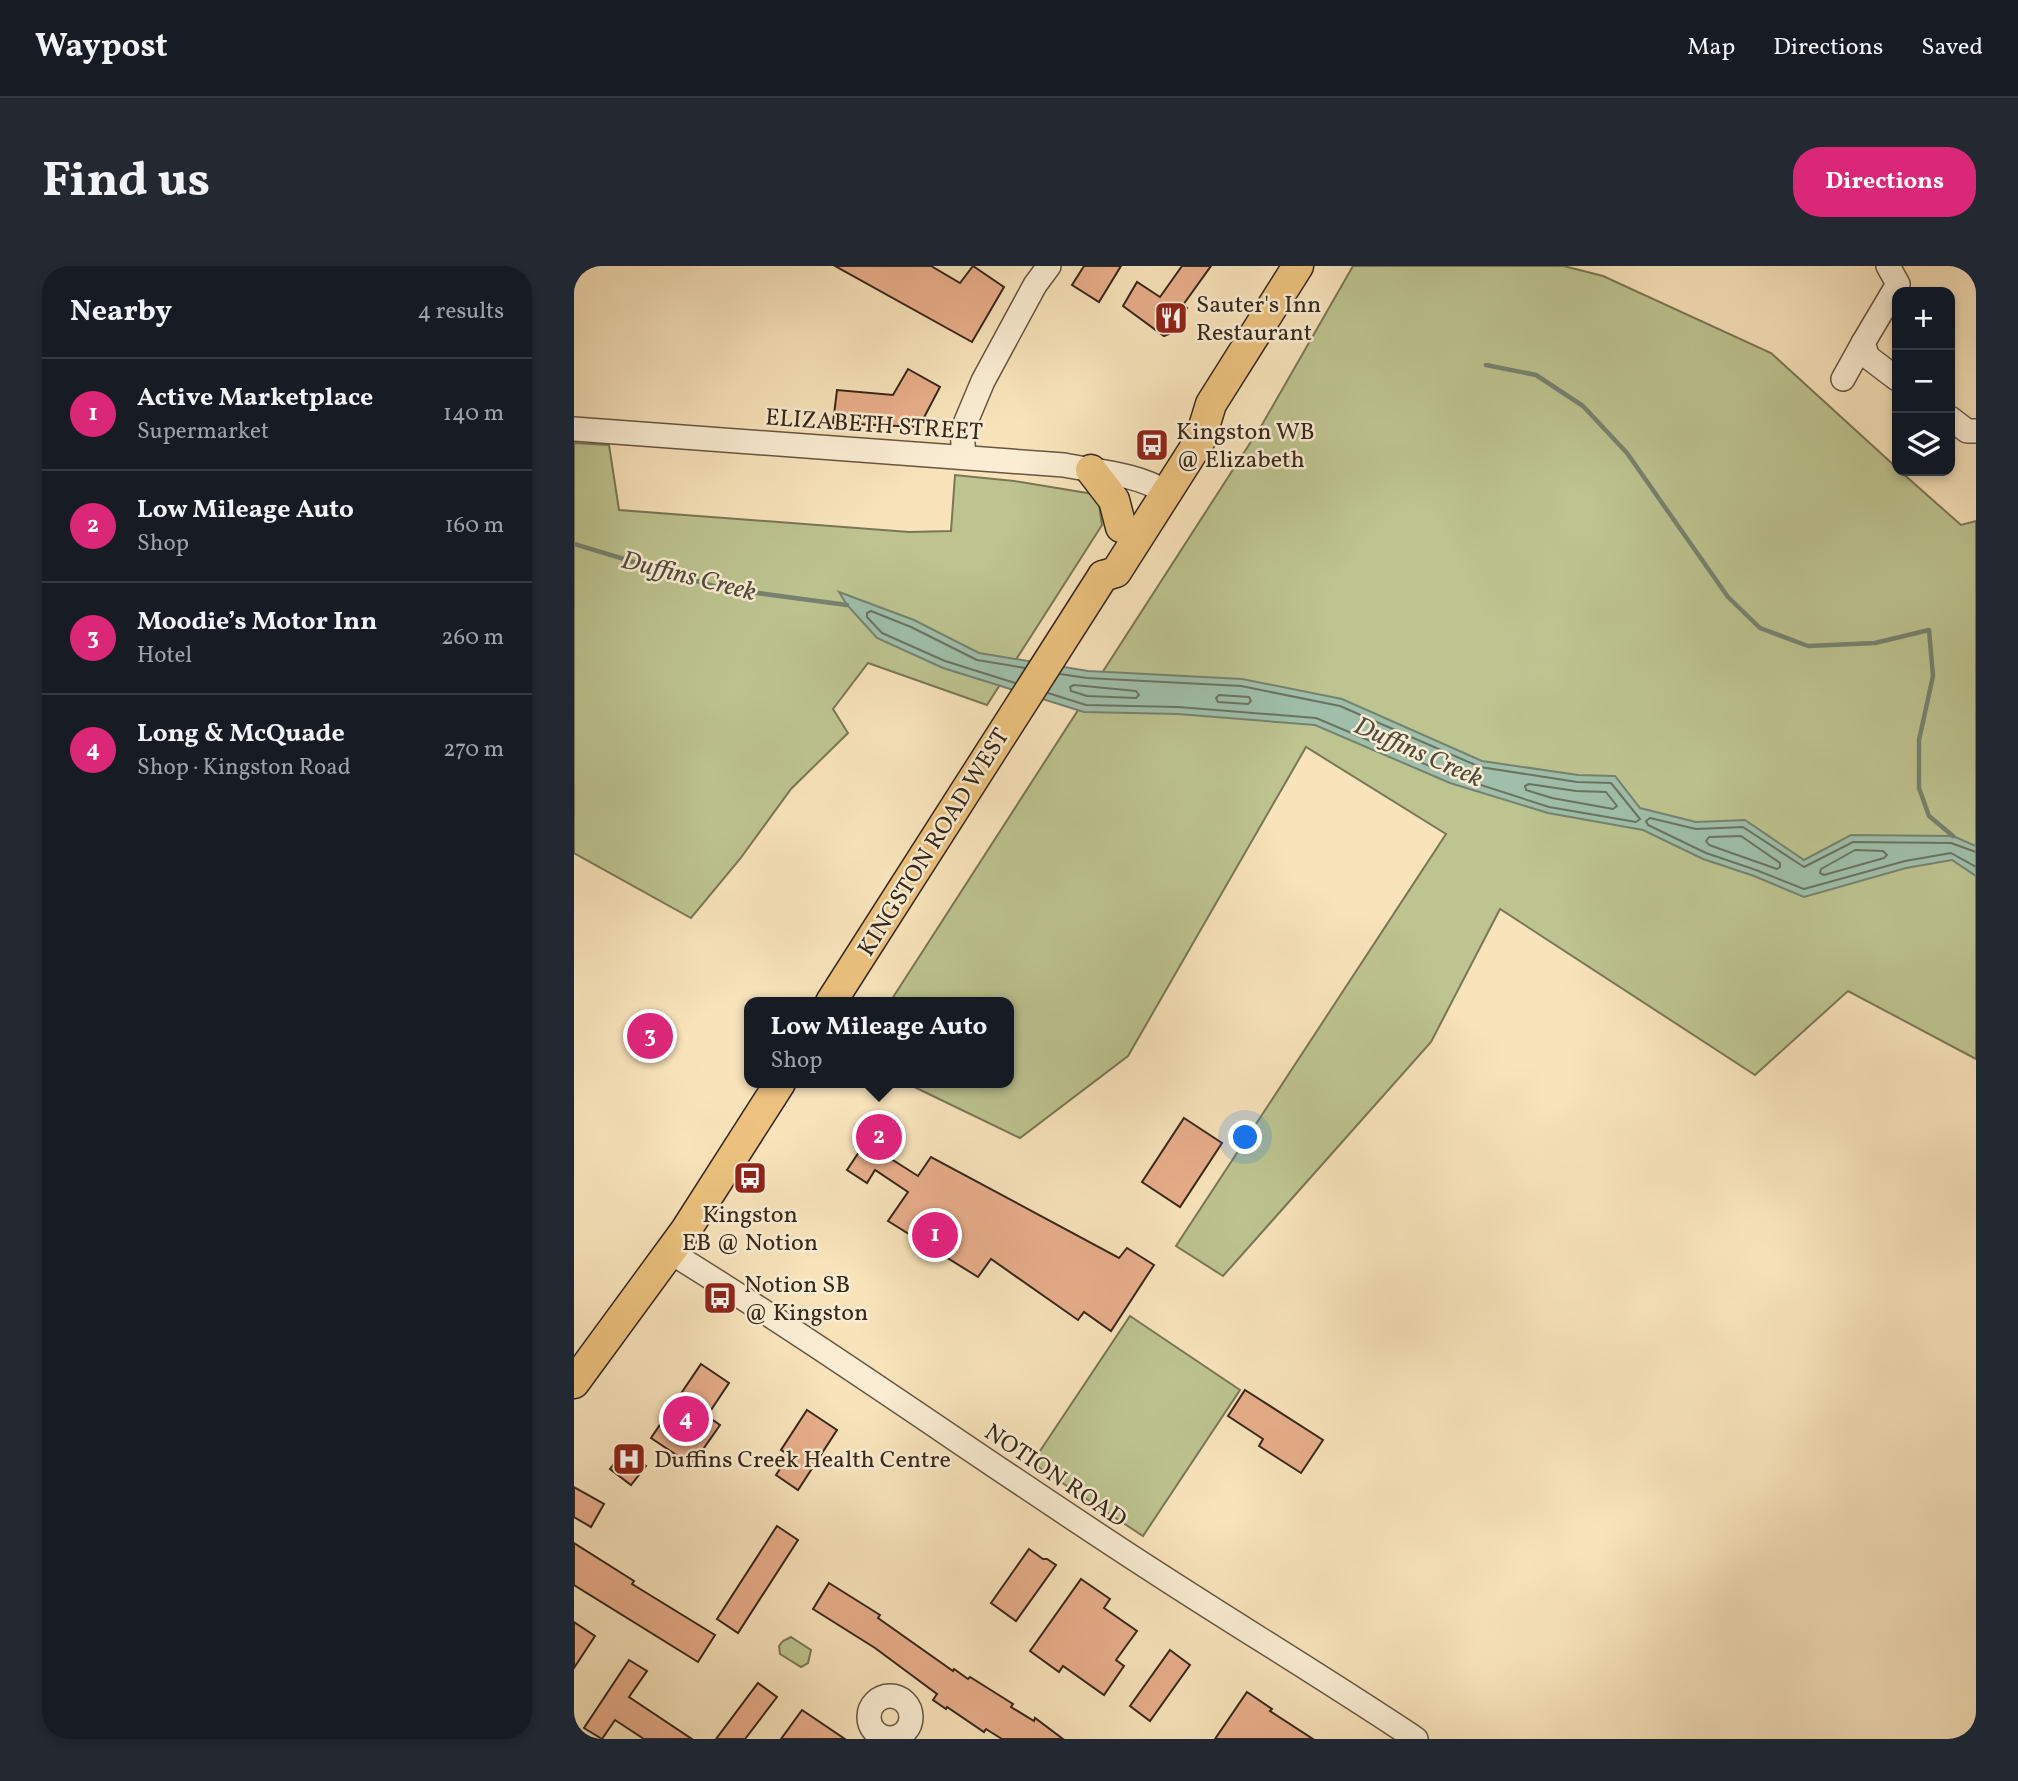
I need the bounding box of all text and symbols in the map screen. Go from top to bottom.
text: Waypost [35,25,168,71]
text: Map [1687,31,1735,65]
text: Directions [1773,31,1883,65]
text: Saved [1921,31,1983,65]
button: Directions [1793,147,1976,217]
text: Find us [42,148,210,217]
map controls [1892,287,1955,476]
button: + [1892,287,1955,350]
place label: Sauter's Inn Restaurant [1196,289,1321,351]
text: Nearby [70,291,172,333]
text: 4 results [418,296,504,328]
restaurant icon: Sauter's Inn Restaurant [1152,299,1190,337]
button: − [1892,350,1955,413]
text: Active Marketplace [137,380,373,416]
text: 1 [88,398,98,430]
text: 140 m [443,398,504,430]
street label: ELIZABETH STREET [764,401,984,451]
button: layers [1892,413,1955,476]
text: Supermarket [137,416,269,448]
place label: Kingston WB @ Elizabeth [1176,416,1315,478]
bus stop icon: Kingston WB @ Elizabeth [1133,426,1171,464]
text: Low Mileage Auto [137,492,354,528]
text: 2 [87,510,99,542]
text: 160 m [445,510,504,542]
text: Shop [137,528,189,560]
water label: Duffins Creek [617,543,760,611]
text: Moodie’s Motor Inn [137,604,377,640]
text: 3 [87,622,99,654]
text: 260 m [441,622,504,654]
text: Hotel [137,640,192,672]
water label: Duffins Creek [1348,708,1488,797]
text: Long & McQuade [137,716,345,752]
street label: KINGSTON ROAD WEST [851,722,1019,964]
text: 4 [86,734,100,766]
text: 270 m [443,734,504,766]
text: Shop · Kingston Road [137,752,351,784]
popup [744,997,1014,1088]
text: Low Mileage Auto [771,1009,987,1045]
pin: 3 [627,1010,673,1062]
text: Shop [771,1045,822,1077]
pin: 2 [856,1111,902,1163]
your location [1228,1120,1262,1154]
bus stop icon: Kingston EB @ Notion [731,1159,769,1197]
place label: Kingston EB @ Notion [682,1199,818,1261]
pin: 1 [912,1209,958,1261]
place label: Notion SB @ Kingston [744,1269,868,1331]
bus stop icon: Notion SB @ Kingston [701,1279,739,1317]
pin: 4 [663,1393,709,1445]
street label: NOTION ROAD [977,1416,1133,1537]
hospital icon: Duffins Creek Health Centre [610,1440,648,1478]
place label: Duffins Creek Health Centre [654,1444,951,1478]

